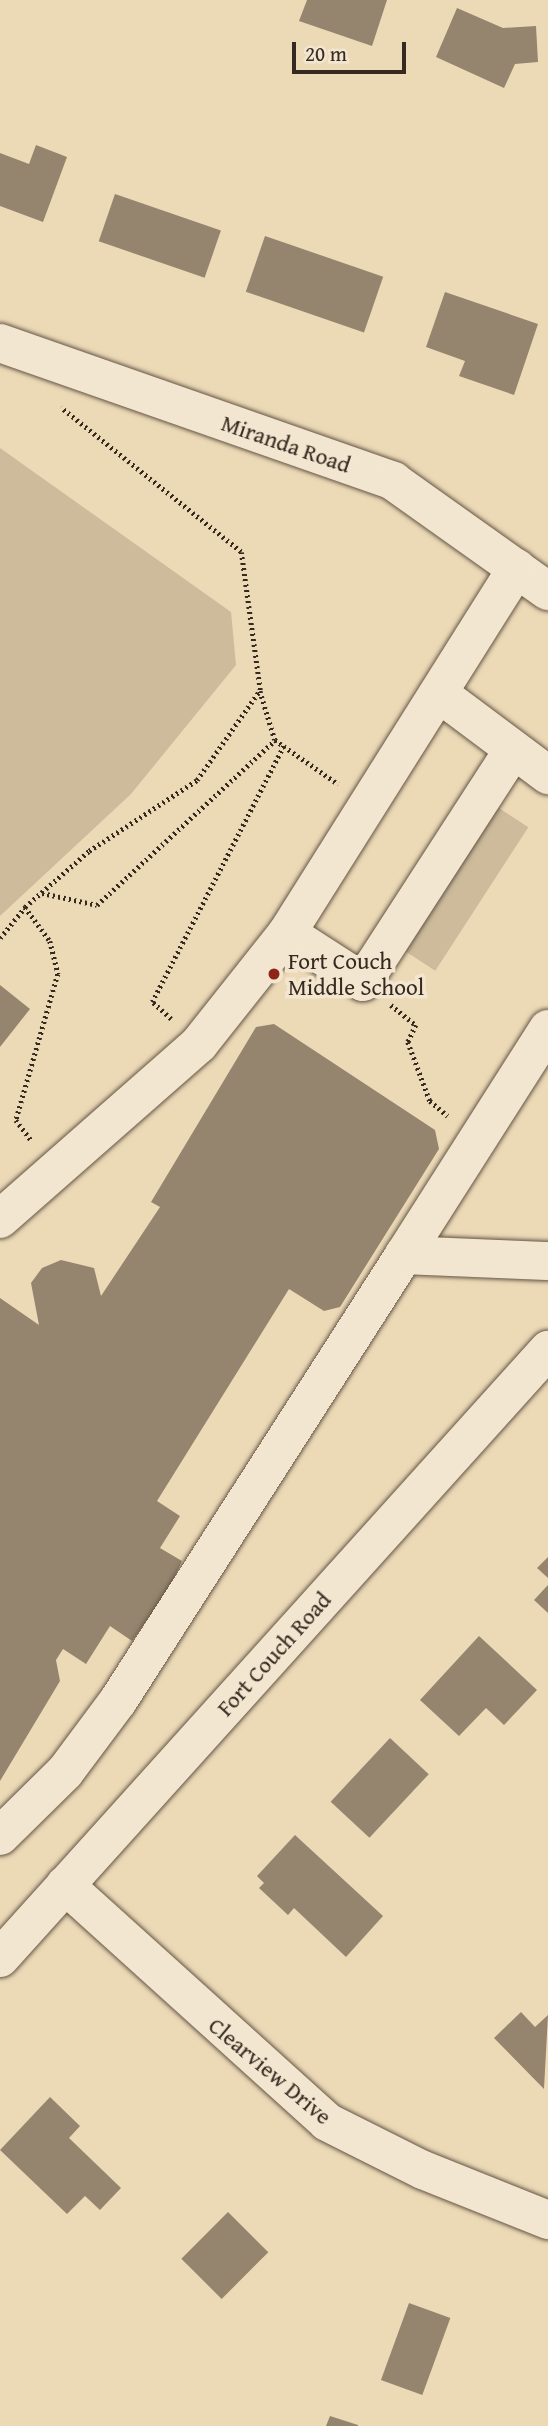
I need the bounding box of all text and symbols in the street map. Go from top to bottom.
scale bar [296,28,410,72]
text: 20 m [305,38,347,69]
street label: Miranda Road [218,409,354,479]
place label: Fort Couch Middle School [288,947,424,1001]
marker: Fort Couch Middle School [266,966,282,982]
street label: Fort Couch Road [211,1586,337,1722]
street label: Clearview Drive [203,2012,337,2130]

